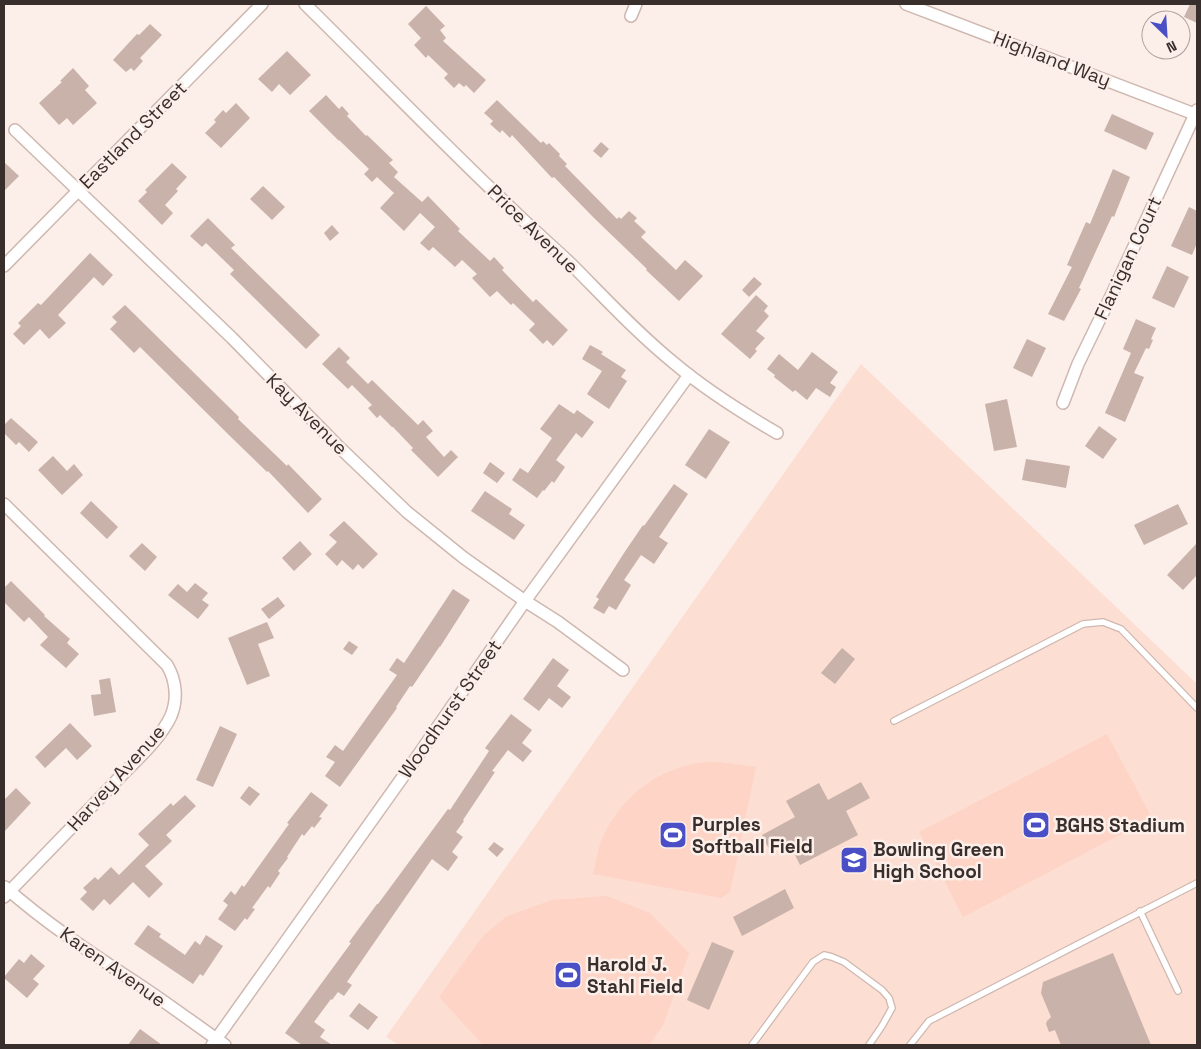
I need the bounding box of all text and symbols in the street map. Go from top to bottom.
north arrow [1141,10,1191,60]
street label: Highland Way [990,25,1114,93]
text: N [1163,37,1180,57]
street label: Eastland Street [74,76,192,194]
street label: Price Avenue [482,179,584,279]
street label: Flanigan Court [1089,192,1167,324]
street label: Kay Avenue [261,368,353,460]
street label: Woodhurst Street [393,635,507,783]
street label: Harvey Avenue [62,719,170,837]
sports icon: BGHS Stadium [1021,810,1051,840]
place label: Purples Softball Field [692,812,813,859]
place label: BGHS Stadium [1055,813,1185,838]
sports icon: Purples Softball Field [658,820,688,850]
place label: Bowling Green High School [873,837,1004,884]
school or university icon: Bowling Green High School [839,845,869,875]
street label: Karen Avenue [55,921,171,1013]
place label: Harold J. Stahl Field [587,952,683,999]
sports icon: Harold J. Stahl Field [553,960,583,990]

